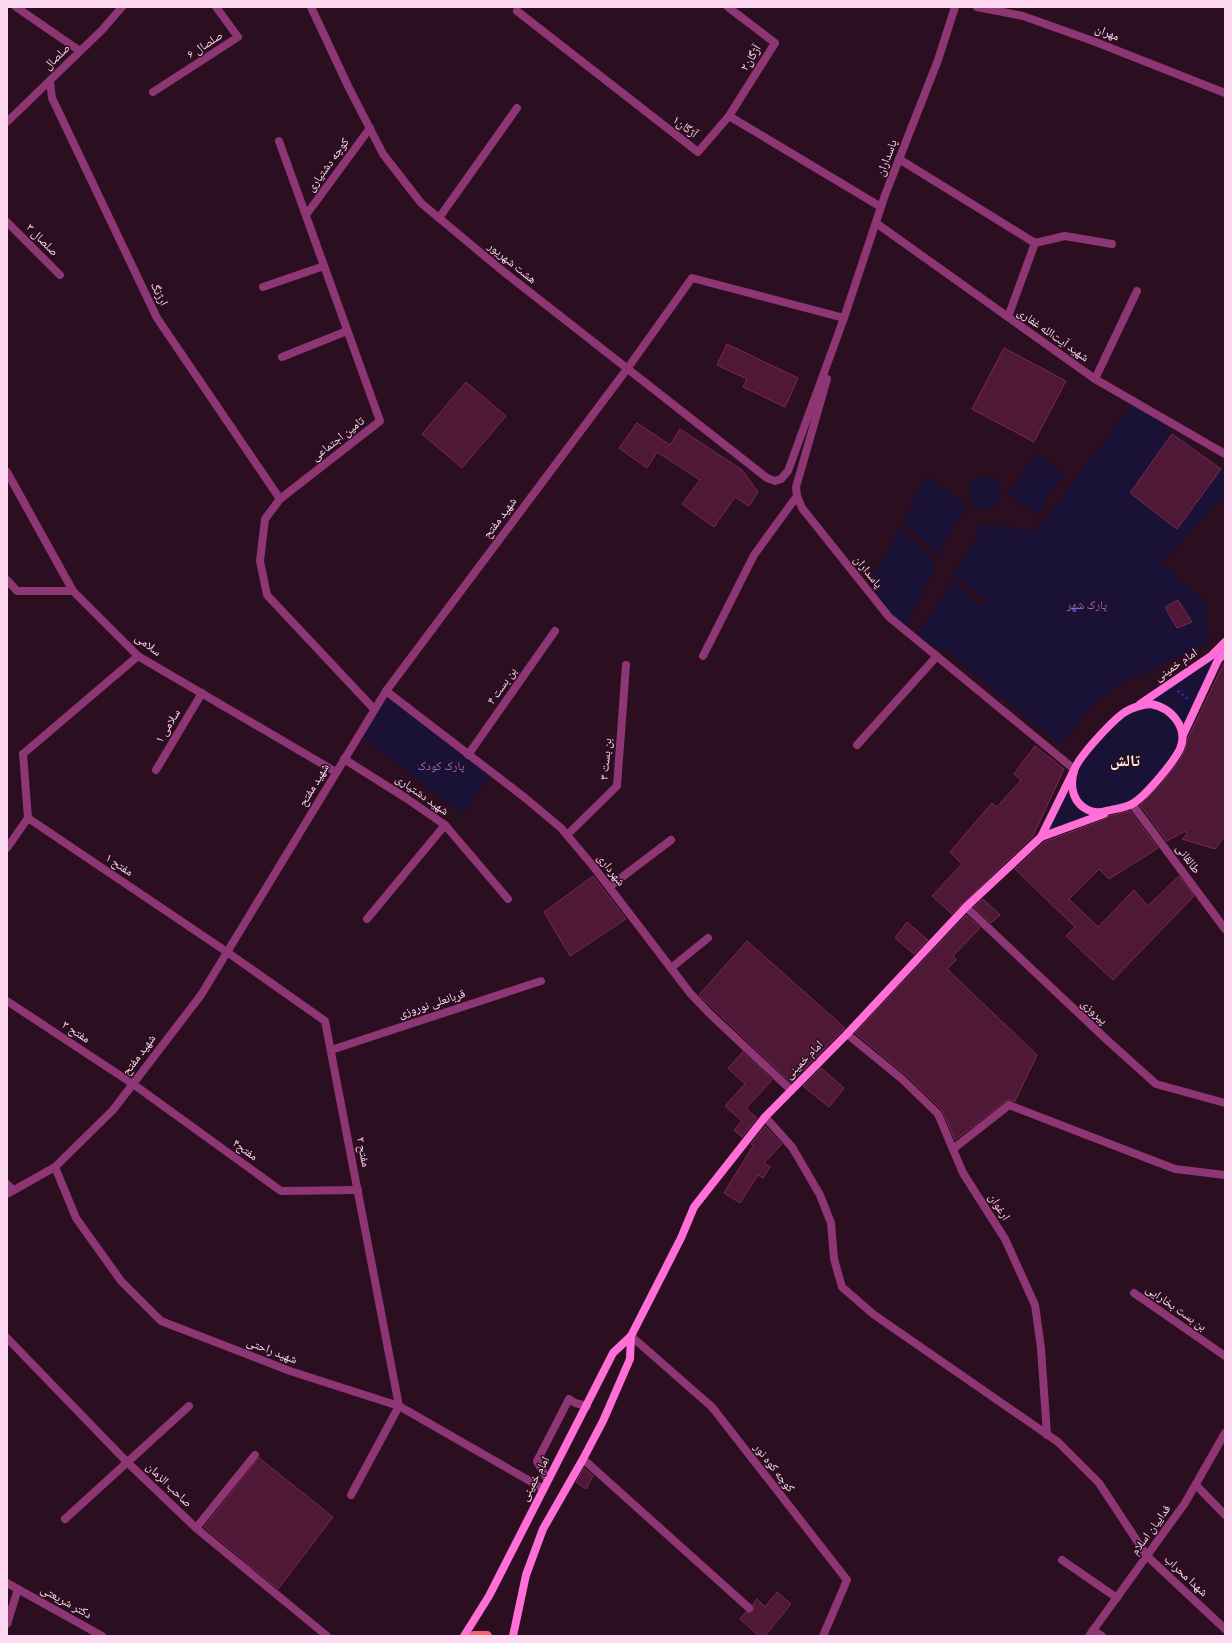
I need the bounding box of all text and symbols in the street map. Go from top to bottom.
street label: مهران [1093,22,1121,44]
street label: صلصال ۶ [184,28,226,62]
street label: صلصال [40,41,74,73]
street label: ۲آژگان [737,41,765,74]
street label: ۱آژگان [669,112,701,142]
street label: کوچه دشتیاری [303,135,353,195]
street label: پاسداران [873,137,901,178]
street label: صلصال ۳ [23,221,61,259]
street label: هشت شهریور [484,238,539,287]
street label: ارژنگ [147,280,171,309]
street label: شهید آیت‌الله غفاری [1014,305,1092,365]
street label: تامین اجتماعی [308,413,368,465]
street label: شهید مفتح [480,494,520,541]
street label: پاسداران [850,552,886,592]
park label: پارک شهر [1066,598,1108,613]
street label: سلامی [132,630,164,660]
street label: امام خمینی [1152,645,1200,685]
street label: بن بست ۴ [484,664,520,708]
street label: سلامی ۱ [152,706,184,746]
street label: بن بست ۳ [597,737,615,781]
district label: تالش [1110,751,1141,771]
park label: پارک کودک [417,759,465,774]
street label: شهید مفتح [295,761,333,809]
street label: شهید دشتیاری [392,771,452,819]
street label: طالقانی [1172,841,1204,877]
street label: مفتح ۱ [102,850,136,880]
street label: شهرداری [594,851,628,889]
street label: قربانعلی نوروزی [397,986,467,1022]
street label: پیروزی [1078,996,1111,1028]
street label: مفتح ۳ [59,1017,93,1047]
street label: شهید مفتح [119,1031,159,1078]
street label: امام خمینی [782,1037,827,1082]
street label: مفتح۴ [229,1136,261,1164]
street label: مفتح ۲ [353,1136,373,1168]
street label: ارغوان [985,1191,1013,1223]
street label: بن بست بخارایی [1143,1282,1209,1334]
street label: شهید راحتی [245,1335,299,1367]
street label: کوچه کوه نور [750,1440,798,1495]
street label: امام خمینی [517,1454,553,1504]
street label: صاحب الزمان [143,1459,195,1511]
street label: فداییان اسلام [1128,1502,1174,1558]
street label: شهدا محراب [1161,1552,1211,1600]
street label: دکتر شریعتی [38,1582,94,1622]

